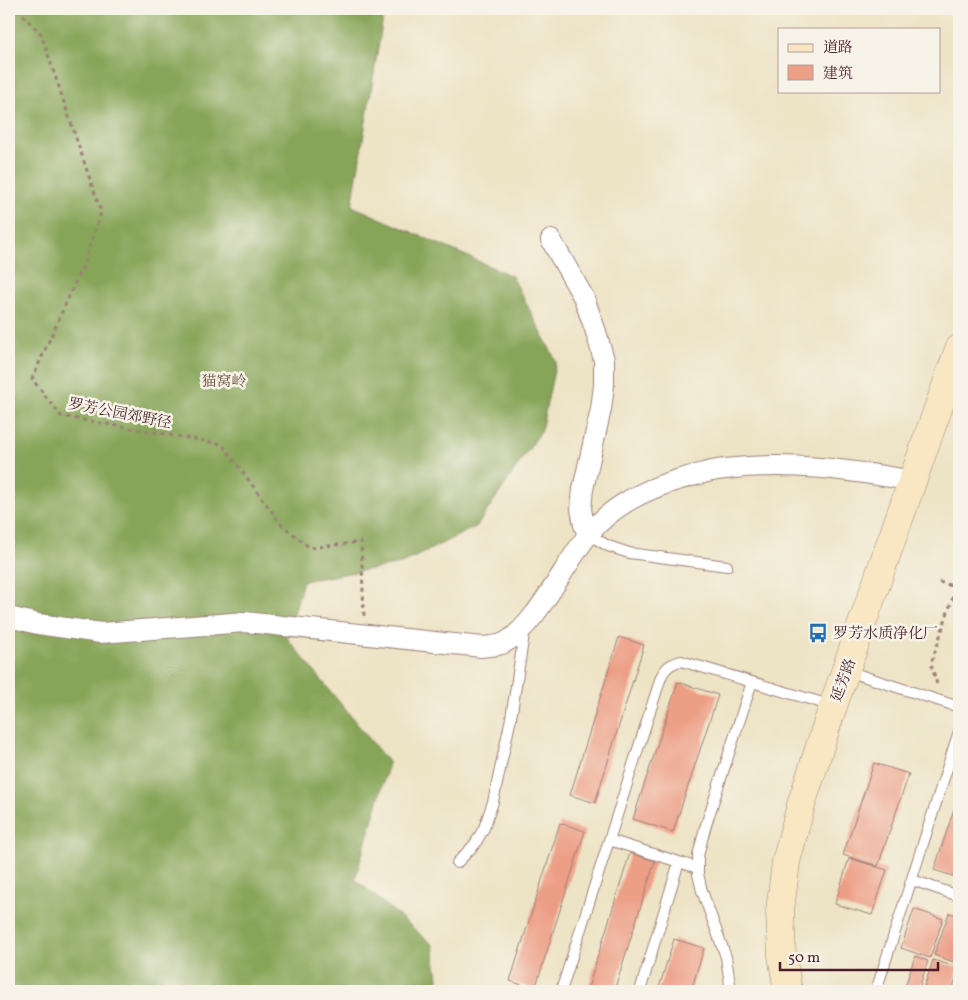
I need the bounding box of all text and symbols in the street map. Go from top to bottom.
legend [778,28,940,92]
text: 道路 [823,38,853,59]
text: 建筑 [823,64,853,85]
park label: 猫窝岭 [201,372,247,393]
street label: 罗芳公园郊野径 [66,394,173,435]
bus stop icon: 罗芳水质净化厂 [807,622,829,644]
place label: 罗芳水质净化厂 [833,624,938,645]
street label: 延芳路 [827,656,862,705]
scale bar [780,940,938,972]
text: 50 m [788,948,820,969]

